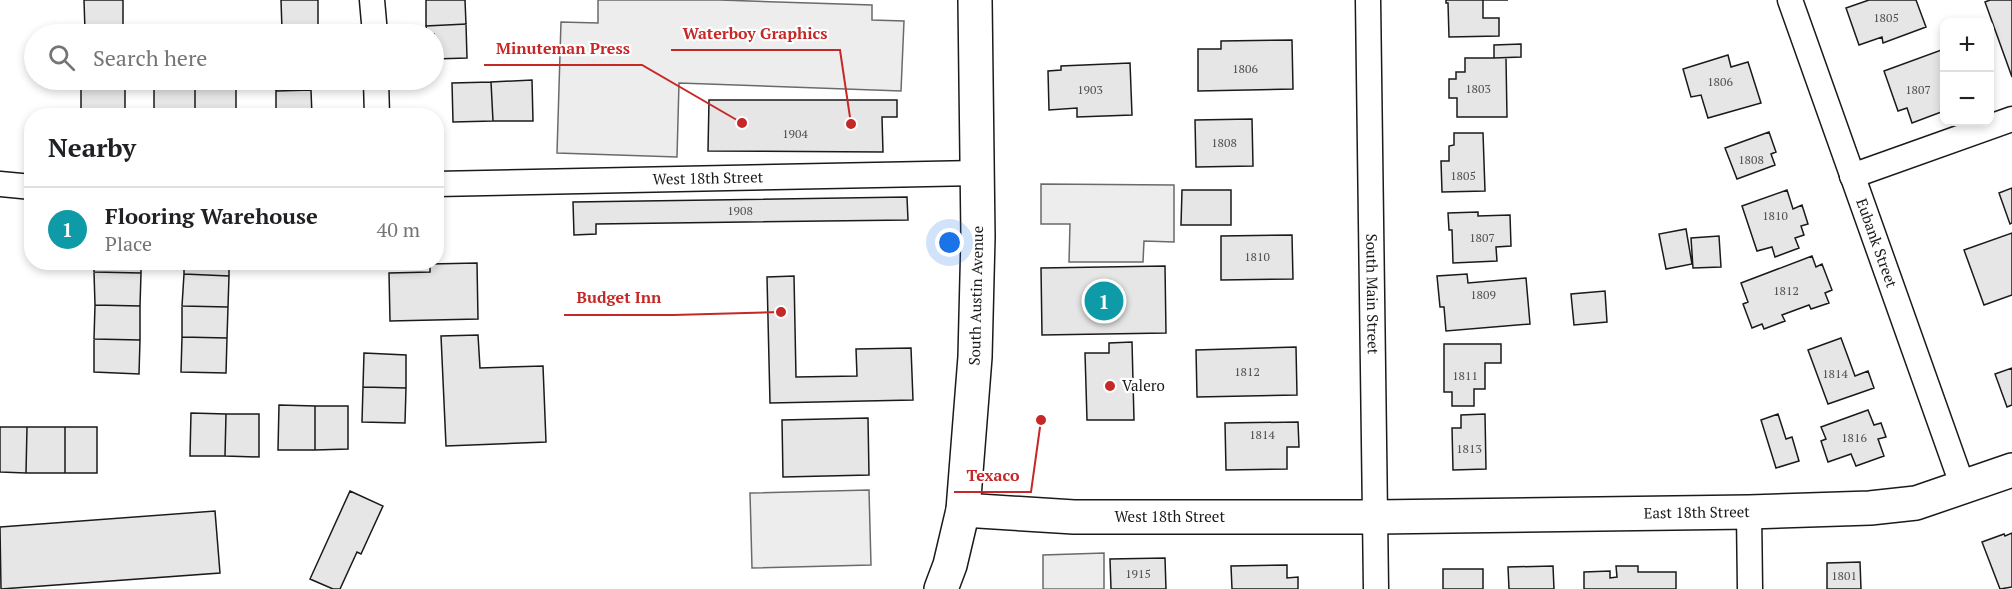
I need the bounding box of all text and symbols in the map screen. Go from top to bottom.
house number: 1805 [1873,10,1899,25]
callout: Waterboy Graphics [671,16,840,50]
map controls [1940,18,1994,126]
button: + [1940,18,1994,72]
text: Waterboy Graphics [682,22,828,44]
search box [24,24,444,90]
callout: Minuteman Press [484,31,642,65]
text: Minuteman Press [496,37,630,59]
icon: search [45,41,78,74]
text: Search here [93,43,207,72]
house number: 1806 [1232,61,1258,76]
button: − [1940,72,1994,126]
house number: 1806 [1707,74,1733,89]
house number: 1803 [1465,81,1491,96]
house number: 1903 [1077,82,1103,97]
house number: 1807 [1905,82,1931,97]
house number: 1904 [782,126,808,141]
text: Nearby [48,130,136,164]
house number: 1808 [1211,135,1237,150]
house number: 1808 [1738,152,1764,167]
street label: West 18th Street [653,166,764,189]
house number: 1805 [1450,168,1476,183]
street label: Eubank Street [1852,195,1903,291]
text: Flooring Warehouse [105,201,318,230]
house number: 1908 [727,203,753,218]
house number: 1810 [1762,208,1788,223]
text: 1 [62,216,73,243]
text: 40 m [377,216,420,243]
street label: South Austin Avenue [963,226,987,366]
your location [935,228,964,257]
text: Place [105,230,152,257]
house number: 1807 [1469,230,1495,245]
street label: South Main Street [1362,233,1384,355]
house number: 1810 [1244,249,1270,264]
pin: 1 [1084,278,1124,324]
callout: Budget Inn [564,281,673,315]
house number: 1812 [1773,283,1799,298]
text: Budget Inn [577,286,662,308]
house number: 1809 [1470,287,1496,302]
house number: 1812 [1234,364,1260,379]
house number: 1814 [1822,366,1848,381]
house number: 1811 [1452,368,1478,383]
place label: Valero [1122,375,1165,395]
marker: Valero [1103,379,1117,393]
house number: 1814 [1249,427,1275,442]
house number: 1816 [1841,430,1867,445]
house number: 1813 [1456,441,1482,456]
callout: Texaco [954,458,1031,492]
text: Texaco [967,464,1020,486]
street label: East 18th Street [1644,501,1750,522]
street label: West 18th Street [1115,506,1225,526]
house number: 1915 [1125,566,1151,581]
house number: 1801 [1831,568,1857,583]

